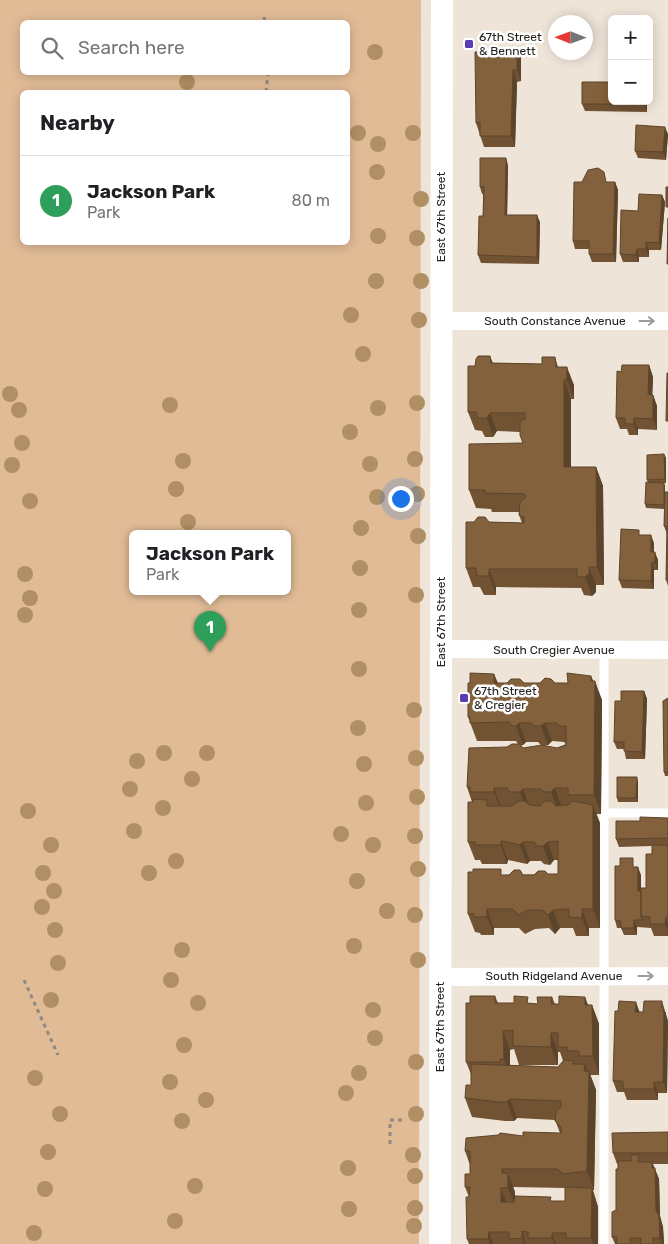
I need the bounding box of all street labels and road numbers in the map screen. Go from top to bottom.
street label: East 67th Street [434,172,448,262]
street label: South Constance Avenue [484,314,626,328]
street label: East 67th Street [434,577,448,667]
street label: South Cregier Avenue [493,643,615,657]
street label: South Ridgeland Avenue [486,969,623,983]
street label: East 67th Street [433,982,447,1072]

